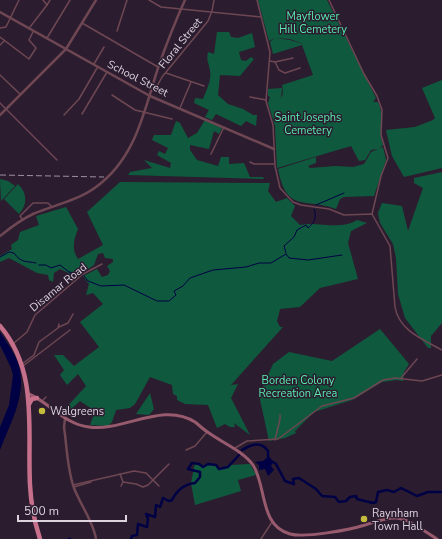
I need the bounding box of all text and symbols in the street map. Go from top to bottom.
park label: Mayflower Hill Cemetery [279,9,347,37]
street label: Floral Street [155,15,206,72]
street label: School Street [105,57,171,100]
park label: Saint Josephs Cemetery [275,110,341,138]
street label: Disamar Road [27,260,90,315]
park label: Borden Colony Recreation Area [259,373,338,401]
place label: Walgreens [50,404,104,419]
marker: Walgreens [37,406,47,416]
scale bar [18,497,126,523]
text: 500 m [24,503,59,519]
place label: Raynham Town Hall [372,506,424,534]
marker: Raynham Town Hall [359,514,369,524]

